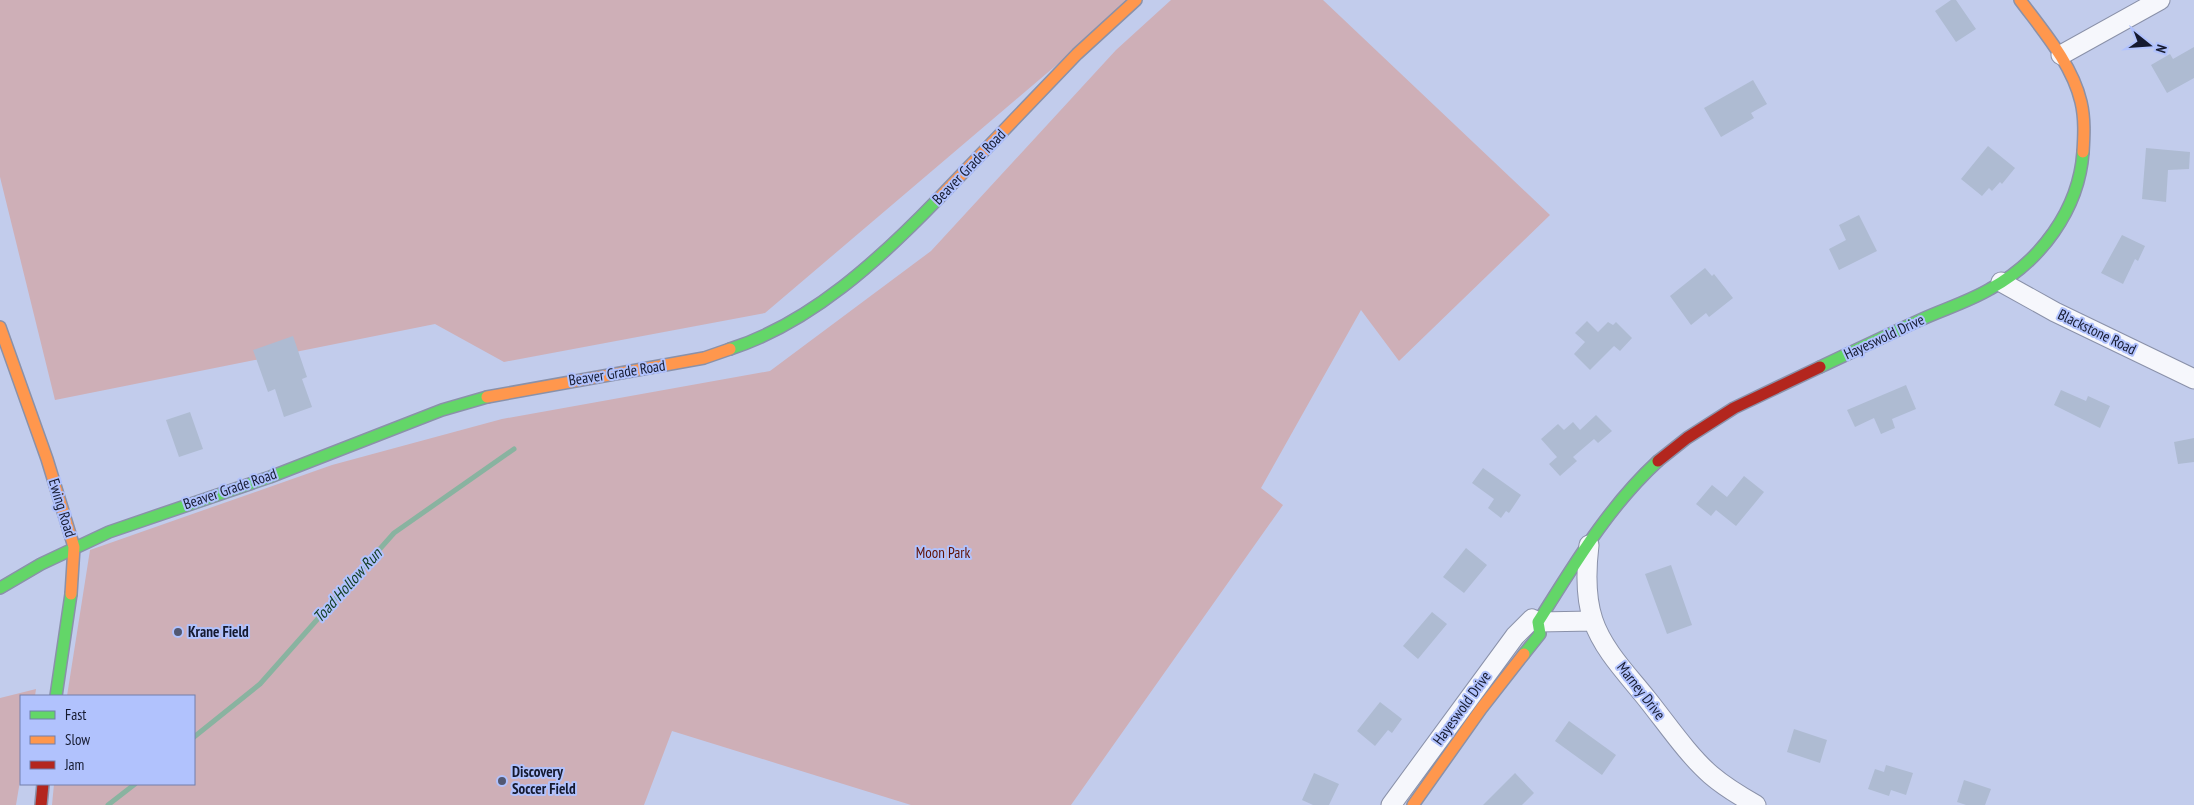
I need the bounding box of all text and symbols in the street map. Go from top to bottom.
north arrow [2124,20,2174,70]
text: N [2152,43,2171,55]
street label: Beaver Grade Road [928,125,1009,208]
street label: Blackstone Road [2055,304,2140,359]
street label: Hayeswold Drive [1841,310,1927,363]
street label: Beaver Grade Road [567,355,667,390]
street label: Beaver Grade Road [181,464,279,513]
street label: Ewing Road [45,476,80,540]
water label: Toad Hollow Run [308,543,386,626]
park label: Moon Park [916,543,970,562]
place label: Krane Field [188,622,249,641]
marker: Krane Field [172,626,184,638]
street label: Marney Drive [1613,658,1670,723]
street label: Hayeswold Drive [1428,667,1495,748]
legend [20,695,195,785]
text: Fast [65,705,86,724]
text: Slow [65,730,90,749]
text: Jam [64,755,84,774]
place label: Discovery Soccer Field [512,762,576,798]
marker: Discovery Soccer Field [496,775,508,787]

